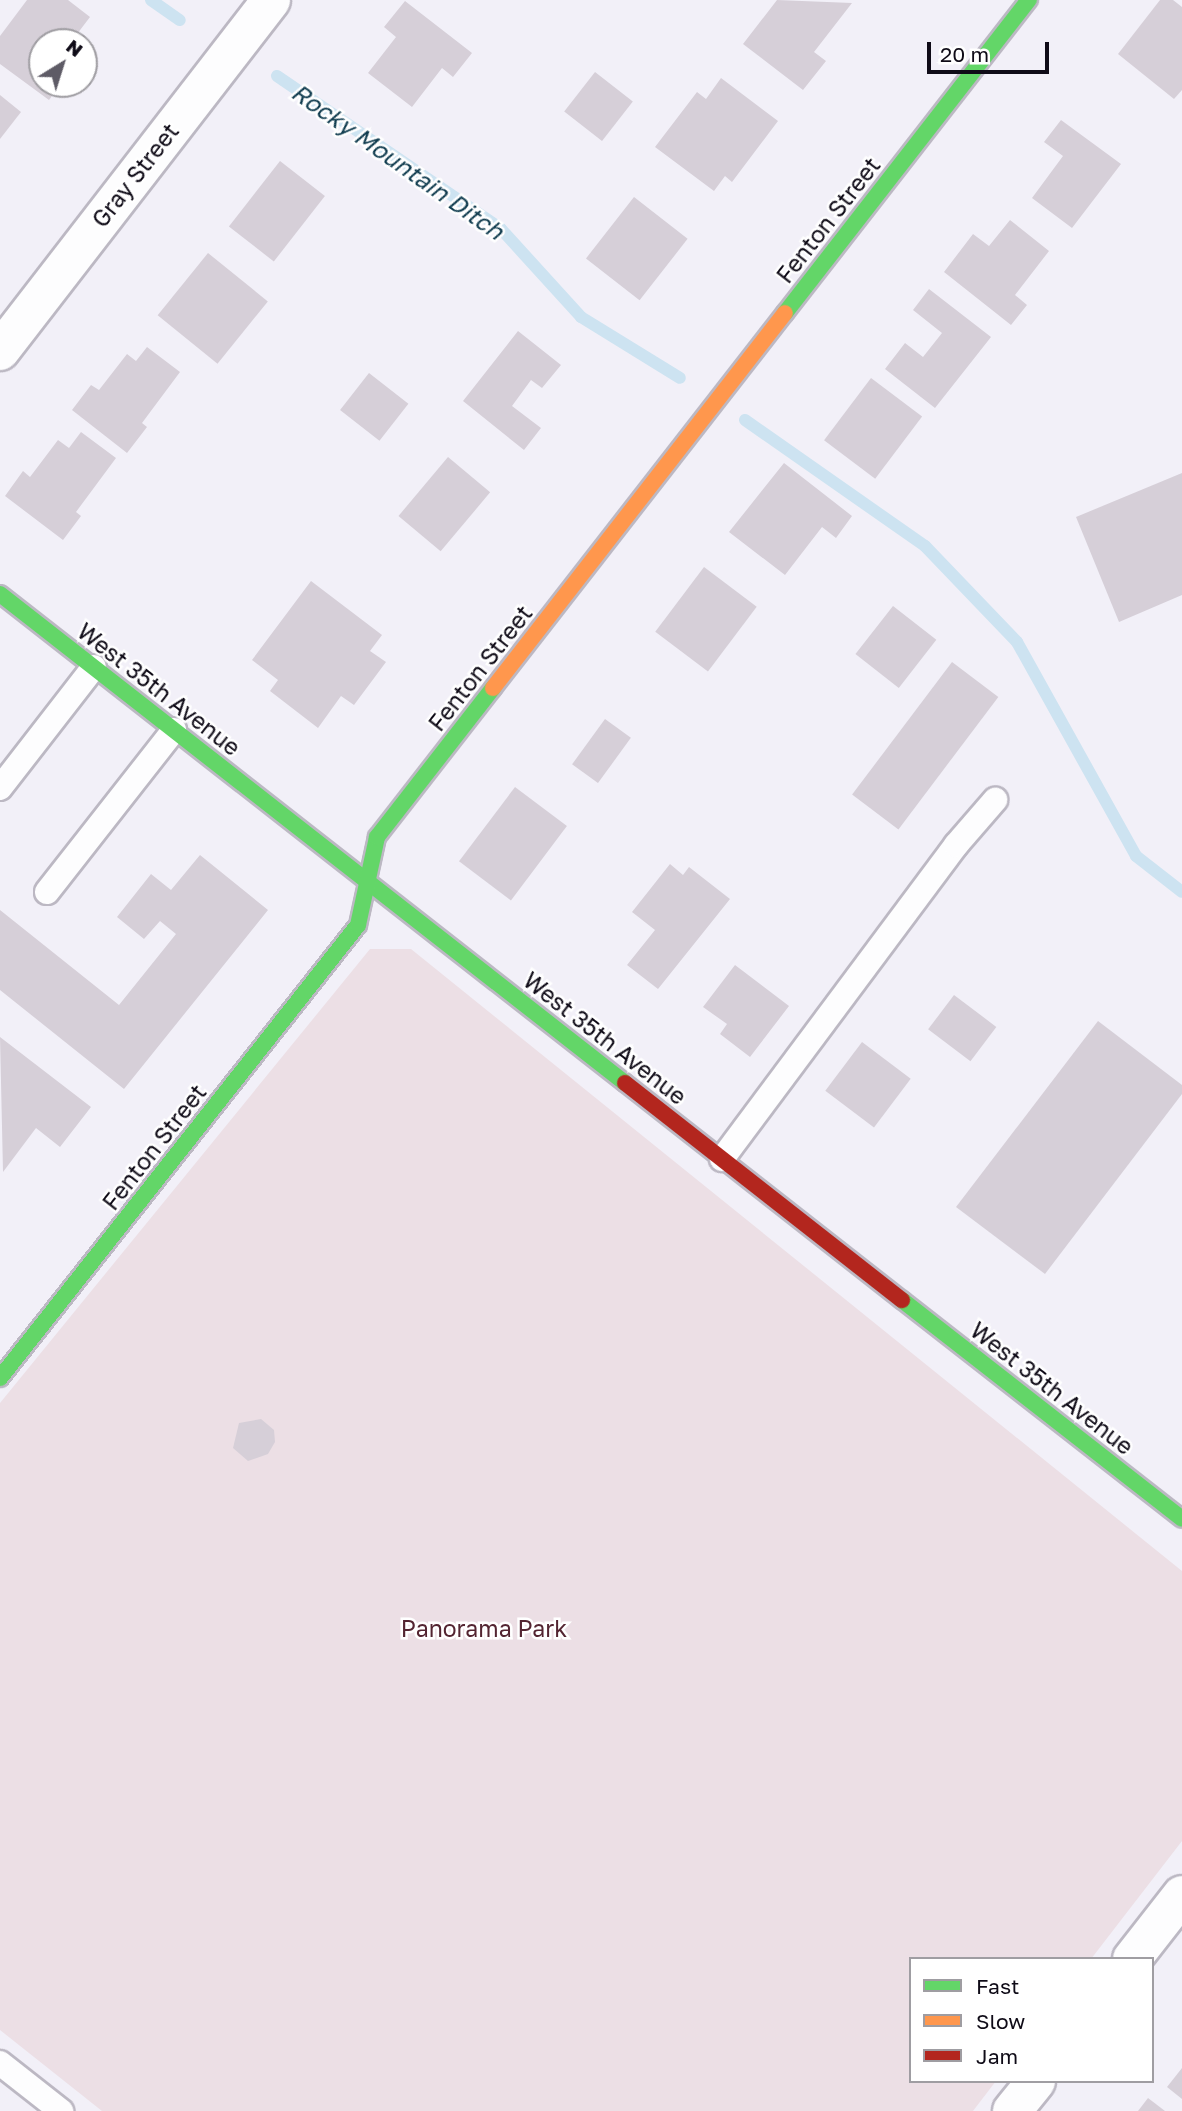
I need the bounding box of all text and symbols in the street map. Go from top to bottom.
north arrow [28,28,98,98]
scale bar [930,28,1052,72]
text: N [62,34,88,61]
text: 20 m [940,41,989,67]
water label: Rocky Mountain Ditch [287,77,509,245]
street label: Gray Street [86,118,184,232]
street label: Fenton Street [770,152,886,288]
street label: Fenton Street [422,600,538,736]
street label: West 35th Avenue [72,617,246,761]
street label: West 35th Avenue [518,966,692,1110]
street label: Fenton Street [96,1079,212,1215]
street label: West 35th Avenue [965,1316,1139,1460]
park label: Panorama Park [401,1614,567,1642]
legend [909,1957,1154,2083]
text: Fast [976,1973,1019,1999]
text: Slow [976,2008,1025,2034]
text: Jam [976,2043,1018,2069]

